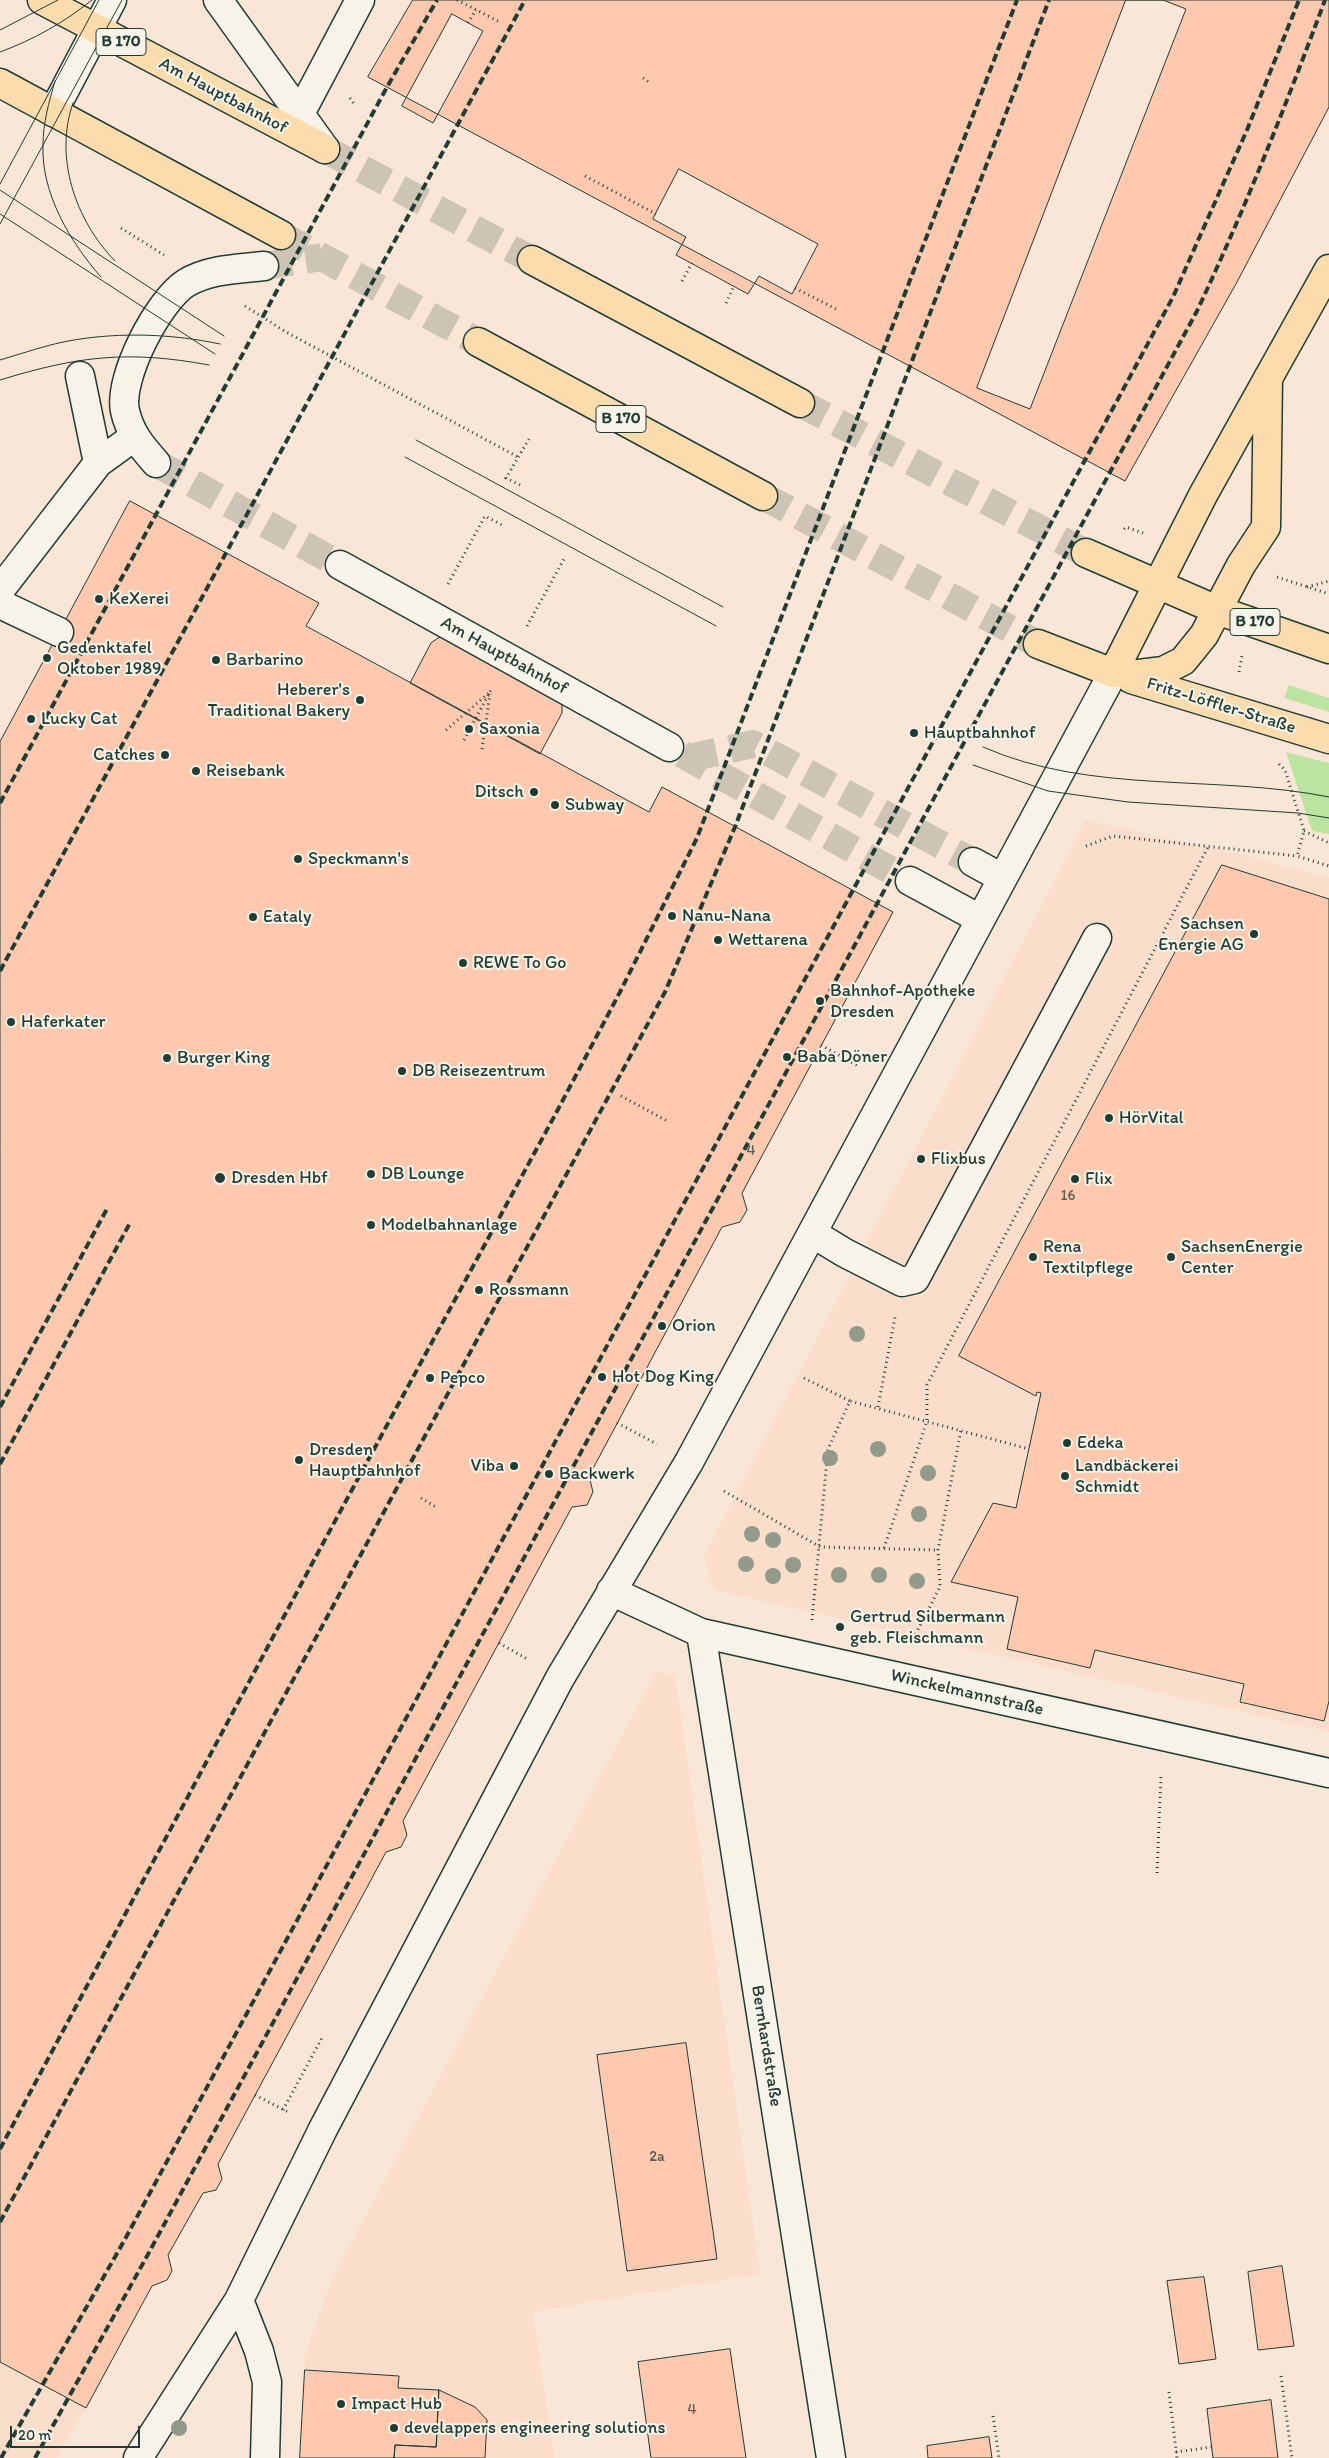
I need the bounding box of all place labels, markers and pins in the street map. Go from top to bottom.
place label: KeXerei [109,588,169,610]
marker: KeXerei [93,593,105,605]
place label: Gedenktafel Oktober 1989 [57,637,162,680]
place label: Barbarino [226,649,303,671]
marker: Gedenktafel Oktober 1989 [41,652,53,664]
marker: Barbarino [210,654,222,666]
place label: Heberer's Traditional Bakery [208,679,350,722]
marker: Heberer's Traditional Bakery [354,694,366,706]
place label: Lucky Cat [41,708,118,730]
marker: Lucky Cat [25,713,37,725]
place label: Saxonia [479,718,540,740]
place label: Hauptbahnhof [924,722,1035,744]
marker: Saxonia [463,723,475,735]
marker: Hauptbahnhof [908,727,920,739]
place label: Catches [93,744,155,766]
marker: Catches [159,749,171,761]
place label: Reisebank [206,760,285,782]
marker: Reisebank [190,765,202,777]
place label: Ditsch [475,781,524,803]
marker: Ditsch [528,786,540,798]
place label: Subway [565,794,624,816]
marker: Subway [549,799,561,811]
place label: Speckmann's [308,848,409,870]
marker: Speckmann's [292,853,304,865]
place label: Nanu-Nana [682,905,771,927]
place label: Eataly [263,906,311,928]
marker: Nanu-Nana [666,910,678,922]
marker: Eataly [247,911,259,923]
place label: Sachsen Energie AG [1158,913,1244,956]
marker: Sachsen Energie AG [1248,928,1260,940]
place label: Wettarena [728,929,808,951]
marker: Wettarena [712,934,724,946]
place label: REWE To Go [473,952,567,974]
marker: REWE To Go [457,957,469,969]
place label: Bahnhof-Apotheke Dresden [830,980,975,1022]
marker: Bahnhof-Apotheke Dresden [814,995,826,1007]
place label: Haferkater [21,1011,106,1033]
marker: Haferkater [5,1016,17,1028]
place label: Baba Döner [797,1046,887,1068]
place label: Burger King [177,1047,270,1069]
marker: Baba Döner [781,1051,793,1063]
marker: Burger King [161,1052,173,1064]
place label: DB Reisezentrum [412,1060,546,1082]
marker: DB Reisezentrum [396,1065,408,1077]
place label: HörVital [1119,1107,1184,1129]
marker: HörVital [1103,1112,1115,1124]
place label: Flixbus [931,1148,986,1170]
marker: Flixbus [915,1153,927,1165]
place label: DB Lounge [381,1163,464,1185]
place label: Dresden Hbf [231,1167,328,1189]
marker: DB Lounge [365,1168,377,1180]
place label: Flix [1085,1168,1112,1190]
marker: Dresden Hbf [213,1171,227,1185]
marker: Flix [1069,1173,1081,1185]
place label: Modelbahnanlage [381,1214,517,1236]
marker: Modelbahnanlage [365,1219,377,1231]
place label: Rena Textilpflege [1043,1236,1133,1278]
place label: SachsenEnergie Center [1181,1236,1303,1278]
marker: Rena Textilpflege [1027,1251,1039,1263]
marker: SachsenEnergie Center [1165,1251,1177,1263]
place label: Rossmann [489,1279,569,1301]
marker: Rossmann [473,1284,485,1296]
place label: Orion [672,1315,716,1337]
marker: Orion [656,1320,668,1332]
place label: Hot Dog King [612,1366,714,1388]
place label: Pepco [440,1367,485,1389]
marker: Hot Dog King [596,1371,608,1383]
marker: Pepco [424,1372,436,1384]
place label: Edeka [1077,1432,1123,1454]
marker: Edeka [1061,1437,1073,1449]
place label: Dresden Hauptbahnhof [309,1439,420,1482]
marker: Dresden Hauptbahnhof [293,1454,305,1466]
place label: Viba [471,1455,504,1477]
place label: Landbäckerei Schmidt [1075,1455,1179,1498]
marker: Viba [508,1460,520,1472]
place label: Backwerk [559,1463,635,1485]
marker: Backwerk [543,1468,555,1480]
marker: Landbäckerei Schmidt [1059,1470,1071,1482]
place label: Gertrud Silbermann geb. Fleischmann [850,1606,1005,1648]
marker: Gertrud Silbermann geb. Fleischmann [834,1621,846,1633]
place label: Impact Hub [351,2393,442,2415]
marker: Impact Hub [335,2398,347,2410]
place label: develappers engineering solutions [404,2417,665,2439]
marker: develappers engineering solutions [388,2422,400,2434]

